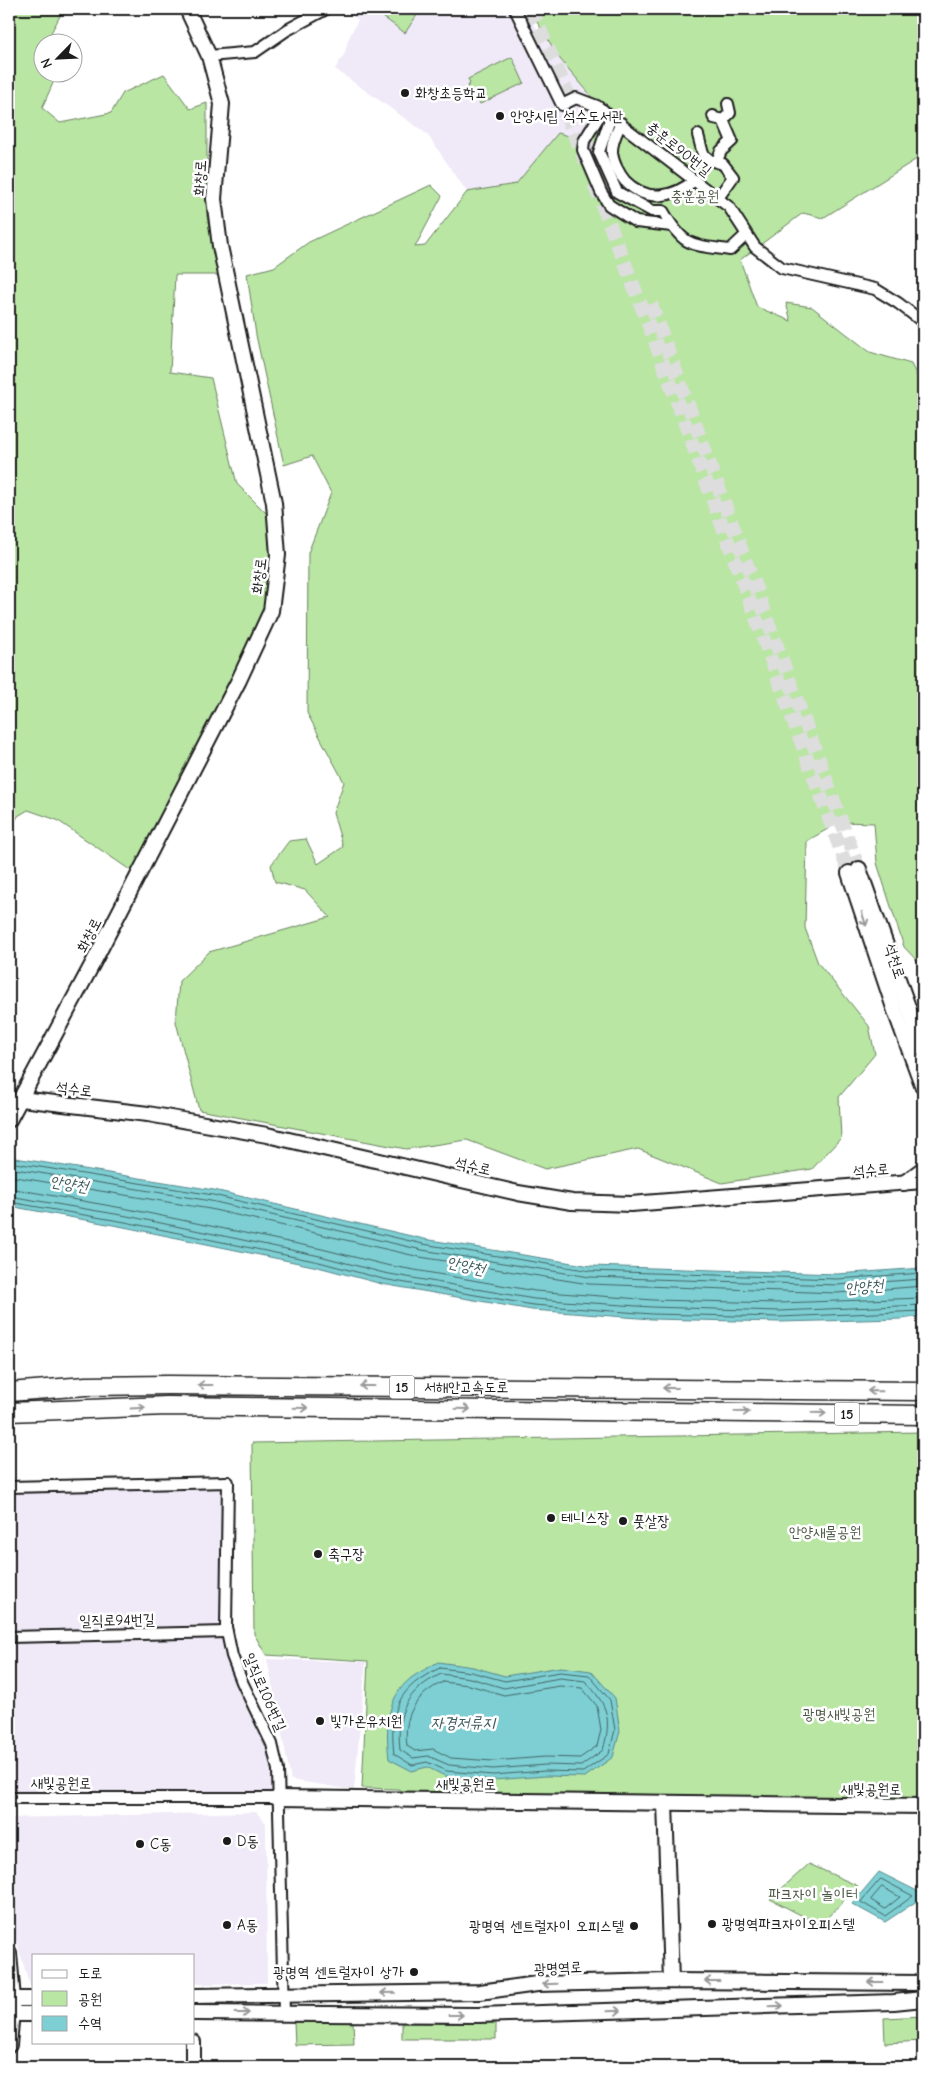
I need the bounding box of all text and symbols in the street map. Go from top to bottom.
north arrow [32,32,82,82]
text: N [37,55,56,71]
place label: 화창초등학교 [415,84,487,102]
marker: 화창초등학교 [399,87,411,99]
place label: 안양시립 석수도서관 [510,107,624,125]
marker: 안양시립 석수도서관 [494,110,506,122]
street label: 충훈로90번길 [643,118,715,180]
street label: 화창로 [190,159,210,197]
park label: 충훈공원 [671,187,719,205]
street label: 화창로 [248,557,270,595]
one-way arrow [860,911,870,927]
street label: 화창로 [73,915,105,955]
street label: 석천로 [881,941,909,981]
street label: 석수로 [55,1078,93,1100]
street label: 석수로 [453,1153,493,1179]
street label: 석수로 [852,1160,890,1180]
water label: 안양천 [48,1172,91,1196]
water label: 안양천 [445,1253,489,1279]
water label: 안양천 [844,1276,886,1298]
road number: 15 [390,1375,414,1398]
street label: 서해안고속도로 [424,1378,508,1396]
one-way arrow [197,1380,214,1390]
one-way arrow [360,1381,376,1391]
one-way arrow [662,1383,678,1393]
one-way arrow [867,1386,883,1395]
road number: 15 [834,1402,860,1426]
one-way arrow [130,1403,146,1412]
one-way arrow [292,1403,308,1413]
one-way arrow [454,1404,471,1414]
one-way arrow [734,1407,750,1417]
one-way arrow [810,1408,826,1418]
place label: 테니스장 [561,1509,609,1527]
marker: 테니스장 [545,1512,557,1524]
place label: 풋살장 [633,1512,669,1530]
marker: 풋살장 [617,1515,629,1527]
park label: 안양새물공원 [789,1523,861,1541]
place label: 축구장 [328,1545,364,1563]
marker: 축구장 [312,1548,324,1560]
street label: 일직로94번길 [79,1610,155,1630]
street label: 일직로106번길 [240,1650,290,1734]
park label: 광명새빛공원 [803,1705,875,1723]
place label: 빛가온유치원 [330,1712,402,1730]
water label: 자경저류지 [431,1714,497,1732]
marker: 빛가온유치원 [314,1715,326,1727]
street label: 새빛공원로 [31,1773,91,1793]
street label: 새빛공원로 [436,1774,496,1794]
street label: 새빛공원로 [841,1779,901,1799]
place label: D동 [237,1832,259,1850]
place label: C동 [150,1835,171,1853]
marker: D동 [221,1835,233,1847]
marker: C동 [134,1838,146,1850]
park label: 파크자이 놀이터 [768,1885,858,1903]
place label: 광명역파크자이오피스텔 [722,1915,855,1933]
place label: A동 [237,1916,258,1934]
place label: 광명역 센트럴자이 오피스텔 [469,1917,624,1935]
marker: 광명역파크자이오피스텔 [706,1918,718,1930]
marker: A동 [221,1919,233,1931]
marker: 광명역 센트럴자이 오피스텔 [628,1920,640,1932]
legend [32,1954,195,2044]
street label: 광명역로 [533,1958,583,1978]
place label: 광명역 센트럴자이 상가 [273,1963,404,1981]
text: 도로 [78,1964,102,1982]
marker: 광명역 센트럴자이 상가 [408,1966,420,1978]
one-way arrow [704,1976,720,1986]
one-way arrow [867,1977,883,1987]
one-way arrow [542,1979,558,1989]
one-way arrow [380,1988,396,1998]
text: 공원 [78,1990,102,2008]
one-way arrow [768,2001,784,2011]
one-way arrow [606,2006,622,2015]
one-way arrow [234,2008,250,2018]
one-way arrow [448,2010,464,2019]
text: 수역 [78,2014,102,2032]

